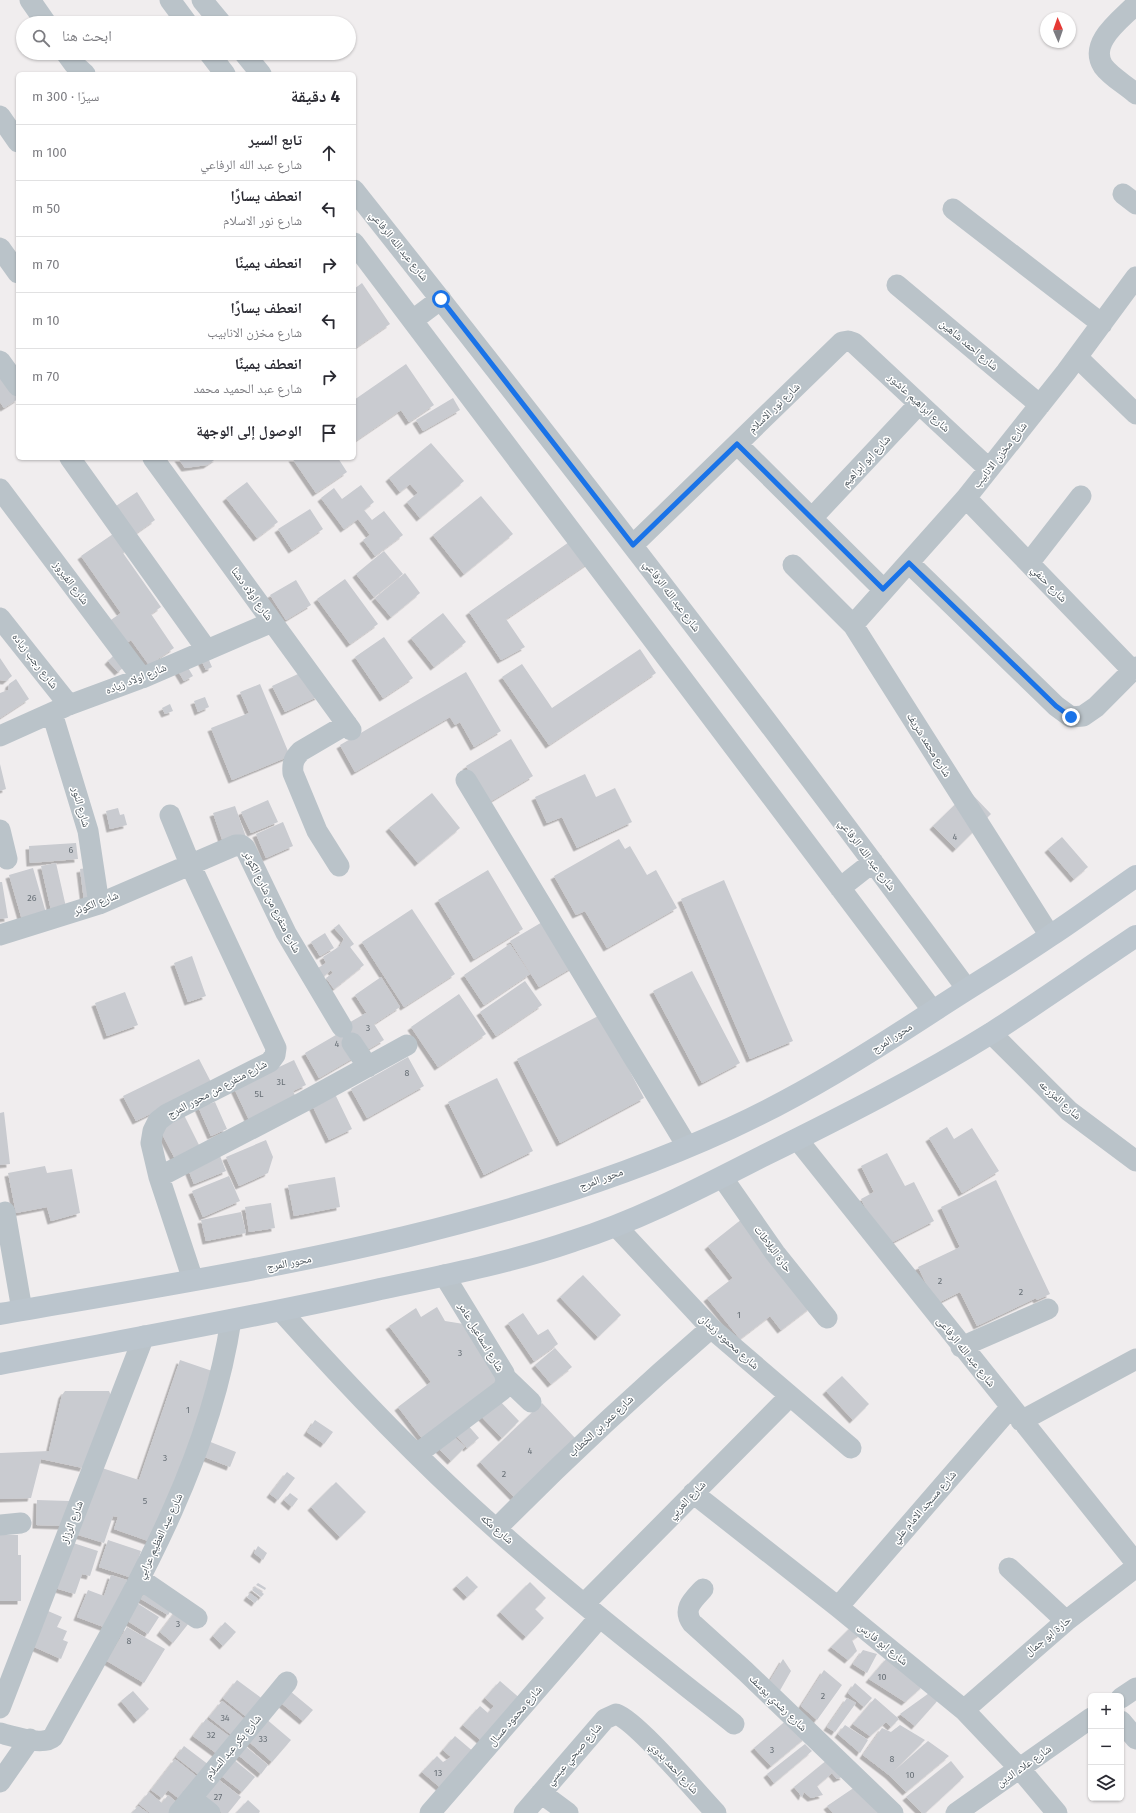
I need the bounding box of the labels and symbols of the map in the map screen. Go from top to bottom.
north arrow [1040,12,1076,48]
street label: شارع عبد الله الرفاعي [365,208,431,285]
route start [432,290,450,308]
street label: شارع احمد شاهين [937,317,1001,373]
street label: شارع ابراهيم عاشور [884,370,953,436]
street label: شارع نور الاسلام [745,380,803,436]
street label: شارع مخزن الانابيب [970,419,1030,491]
street label: شارع ابو ابراهيم [839,433,894,490]
street label: شارع الفيروز [50,558,91,607]
street label: شارع عبد الله الرفاعي [639,558,703,635]
street label: شارع حنفي [1027,563,1070,606]
street label: شارع اولاد دشنا [228,565,276,623]
street label: شارع رجب زياده [9,631,61,691]
street label: شارع اولاد زياده [104,661,168,697]
route end [1062,708,1080,726]
street label: شارع محمد شريف [904,710,954,780]
street label: شارع النور [69,784,93,829]
street label: شارع عبد الله الرفاعي [834,817,898,894]
house number: 4 [953,832,958,842]
house number: 6 [69,845,74,855]
street label: شارع متفرع من شارع الكوثر [240,848,303,955]
street label: شارع الكوثر [71,888,120,918]
house number: 26 [27,893,37,903]
street label: محور المرج [869,1020,915,1056]
house number: 3 [366,1023,370,1033]
house number: 4 [335,1039,340,1049]
street label: شارع متفرع من محور المرج [165,1057,269,1121]
house number: 8 [405,1068,410,1078]
house number: 3L [277,1077,286,1087]
street label: شارع المزرعه [1036,1078,1084,1122]
house number: 5L [255,1089,264,1099]
street label: محور المرج [577,1165,625,1193]
street label: حارة البلاطات [751,1223,795,1275]
street label: محور المرج [265,1252,313,1274]
house number: 2 [938,1276,942,1286]
house number: 2 [1019,1287,1023,1297]
street label: شارع اسماعيل عامر [455,1299,507,1374]
house number: 1 [737,1310,741,1320]
street label: شارع محمود زيدان [697,1312,761,1372]
street label: شارع عبد الله الرفاعى [934,1314,998,1390]
house number: 3 [458,1348,462,1358]
street label: شارع عمر بن الخطاب [566,1393,636,1459]
house number: 1 [186,1405,190,1415]
house number: 4 [528,1446,533,1456]
house number: 3 [163,1453,167,1463]
street label: شارع مسجد الامام علي [889,1468,960,1547]
house number: 2 [502,1469,506,1479]
street label: شارع العربي [666,1478,710,1523]
street label: شارع عبد العظيم عرابي [134,1491,187,1582]
house number: 5 [143,1496,148,1506]
street label: شارع الرزاز [58,1499,86,1546]
street label: شارع مكه [478,1511,516,1547]
street label: حارة ابو جمال [1022,1613,1074,1659]
house number: 3 [176,1619,180,1629]
street label: شارع ابو فارس [855,1620,911,1668]
house number: 8 [127,1636,132,1646]
street label: شارع رشدي يوسف [745,1672,810,1735]
house number: 10 [878,1672,886,1682]
street label: شارع محمود عسال [485,1683,545,1749]
house number: 2 [821,1691,825,1701]
street label: شارع بكر عبد السلام [202,1712,264,1782]
house number: 34 [220,1713,230,1723]
street label: شارع صبحي عيسي [544,1720,606,1789]
house number: 32 [207,1730,215,1740]
house number: 33 [259,1734,267,1744]
street label: شارع احمد بدوي [645,1739,701,1798]
street label: شارع علاء الدين [994,1742,1054,1790]
house number: 3 [770,1745,774,1755]
house number: 8 [890,1754,895,1764]
house number: 13 [434,1768,442,1778]
house number: 10 [906,1770,914,1780]
house number: 27 [214,1792,222,1802]

